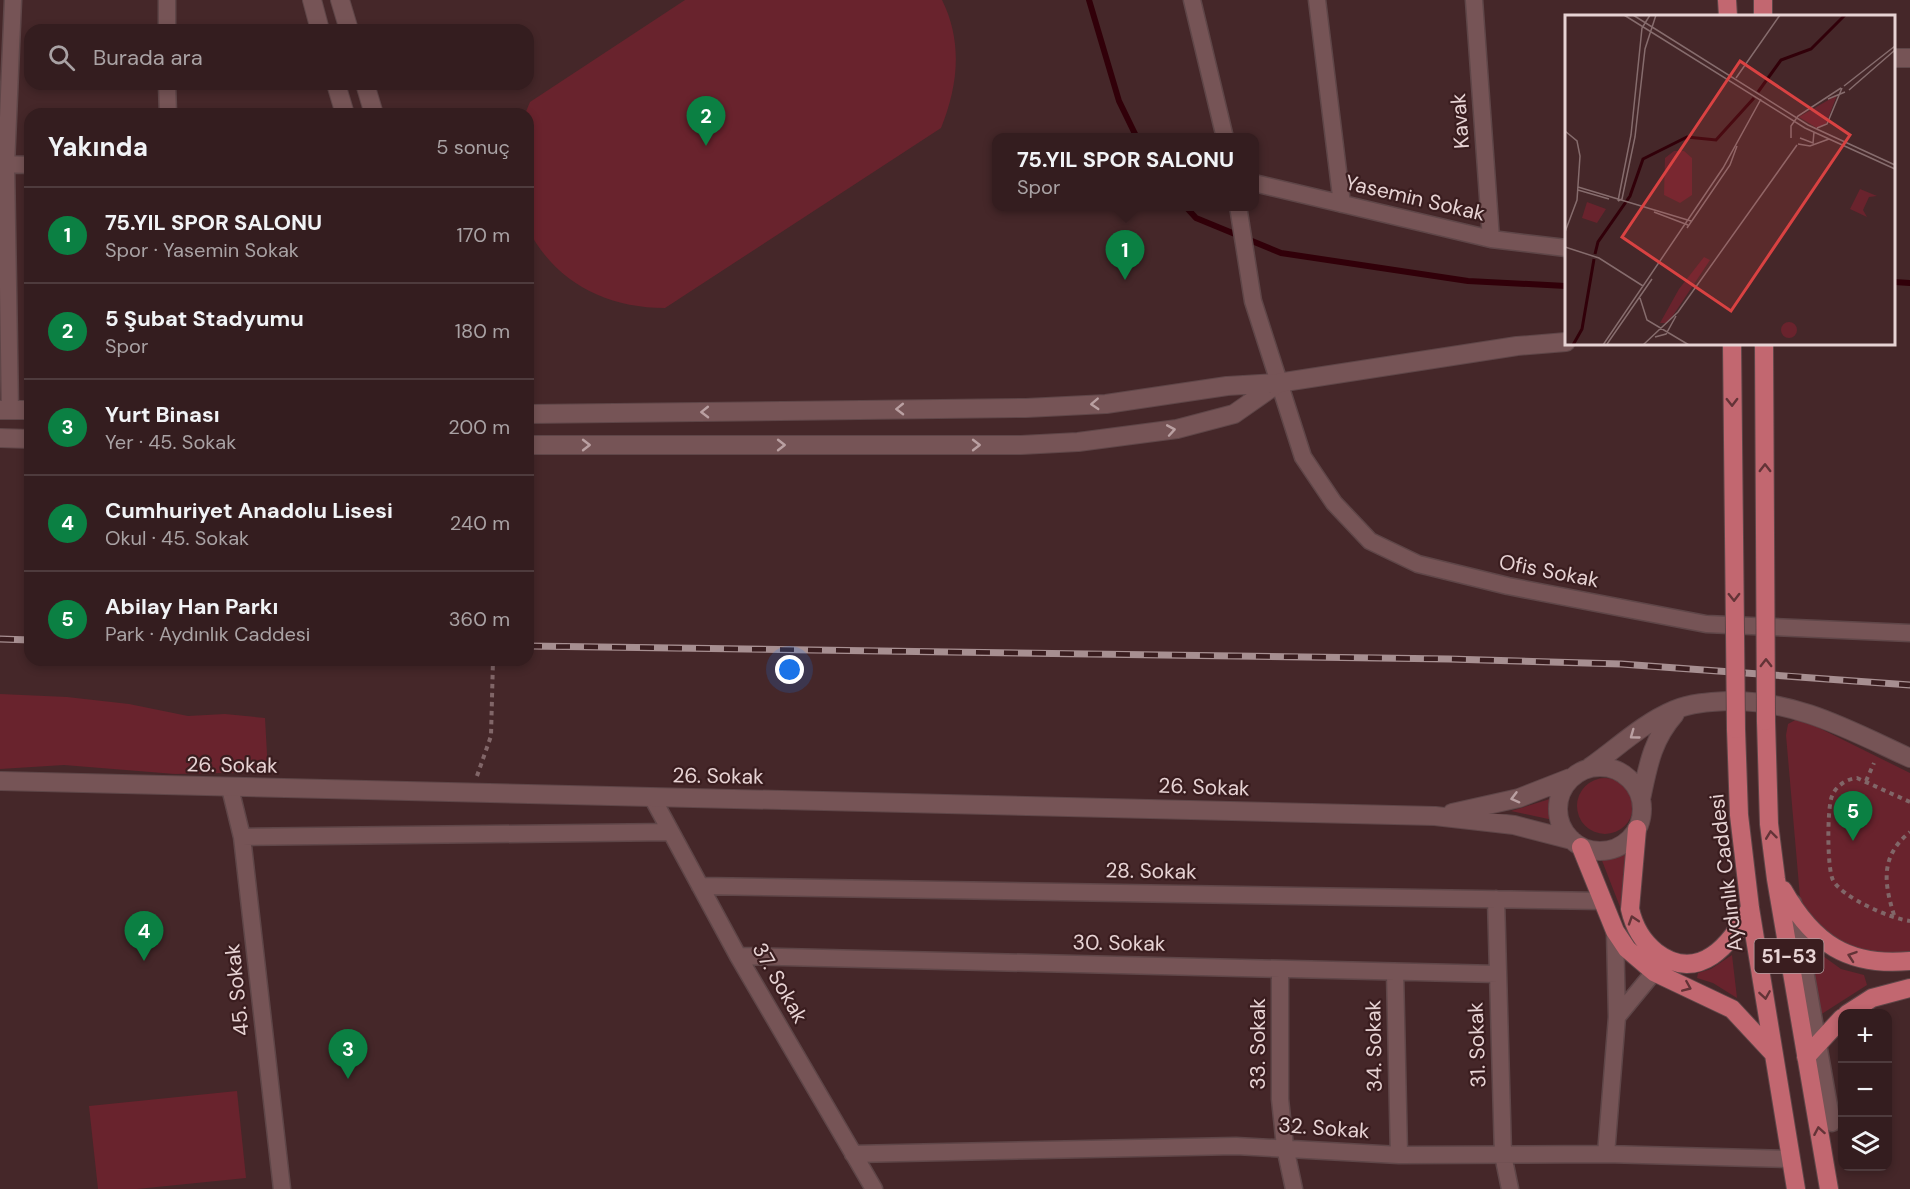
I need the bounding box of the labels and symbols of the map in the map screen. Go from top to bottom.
inset map [1565,15,1895,345]
street label: Kavak [1444,92,1476,150]
pin: 2 [686,96,726,146]
street label: Yasemin Sokak [1342,168,1488,228]
pin: 1 [1106,230,1144,280]
one-way arrow [1726,397,1738,406]
one-way arrow [1091,398,1100,411]
one-way arrow [896,403,905,415]
one-way arrow [701,406,710,418]
one-way arrow [1165,424,1175,437]
one-way arrow [582,439,591,451]
one-way arrow [777,439,786,451]
one-way arrow [972,439,981,451]
one-way arrow [1759,463,1771,472]
street label: Ofis Sokak [1497,548,1602,594]
one-way arrow [1728,592,1740,601]
your location [775,655,804,684]
one-way arrow [1760,658,1772,667]
one-way arrow [1630,728,1641,739]
street label: 26. Sokak [186,750,278,780]
street label: 26. Sokak [672,761,764,791]
street label: 26. Sokak [1158,771,1251,803]
one-way arrow [1511,791,1521,804]
street label: Aydınlık Caddesi [1702,792,1750,954]
pin: 5 [1834,792,1872,841]
one-way arrow [1765,831,1777,840]
street label: 28. Sokak [1105,856,1197,886]
pin: 4 [124,912,164,961]
one-way arrow [1628,915,1641,926]
street label: 30. Sokak [1072,928,1166,958]
street label: 37. Sokak [746,938,815,1029]
road number: 51-53 [1754,939,1824,973]
street label: 45. Sokak [218,942,256,1037]
one-way arrow [1847,951,1858,964]
one-way arrow [1681,980,1692,992]
one-way arrow [1758,991,1770,1000]
street label: 33. Sokak [1244,998,1272,1090]
street label: 34. Sokak [1359,999,1389,1092]
street label: 31. Sokak [1462,1001,1492,1088]
pin: 3 [328,1030,368,1079]
street label: 32. Sokak [1277,1111,1371,1145]
one-way arrow [1813,1127,1826,1137]

